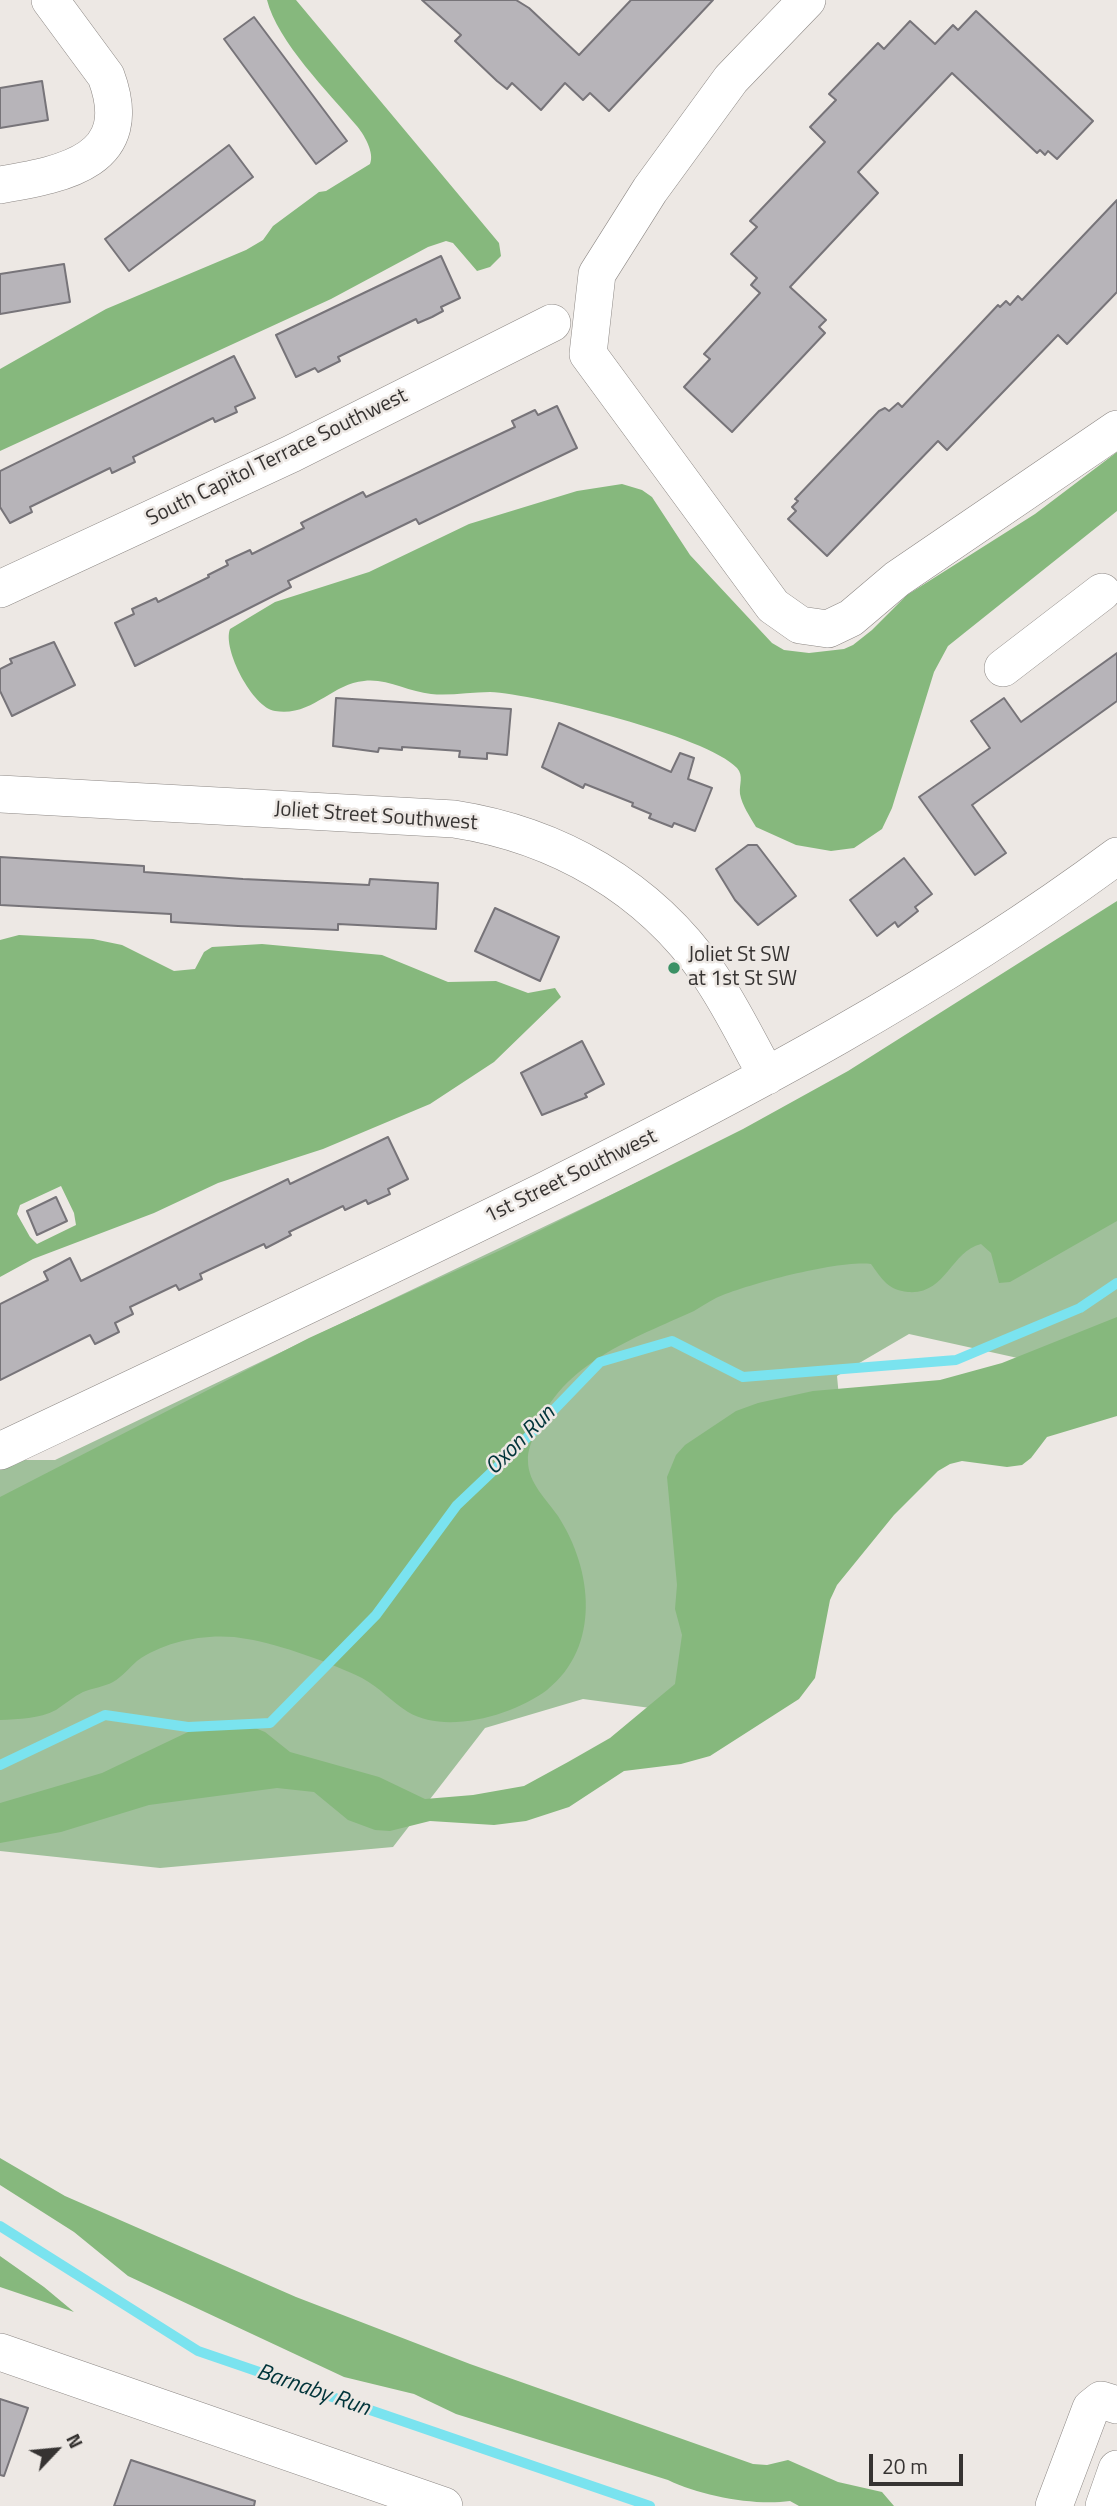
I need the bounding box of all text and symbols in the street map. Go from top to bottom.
street label: South Capitol Terrace Southwest [142,384,412,532]
street label: Joliet Street Southwest [274,797,478,837]
place label: Joliet St SW at 1st St SW [688,943,797,993]
marker: Joliet St SW at 1st St SW [666,960,682,976]
street label: 1st Street Southwest [481,1124,661,1230]
water label: Oxon Run [480,1400,562,1482]
water label: Barnaby Run [253,2359,373,2423]
north arrow [21,2415,91,2485]
text: N [59,2428,91,2453]
scale bar [872,2440,967,2484]
text: 20 m [882,2450,928,2482]

